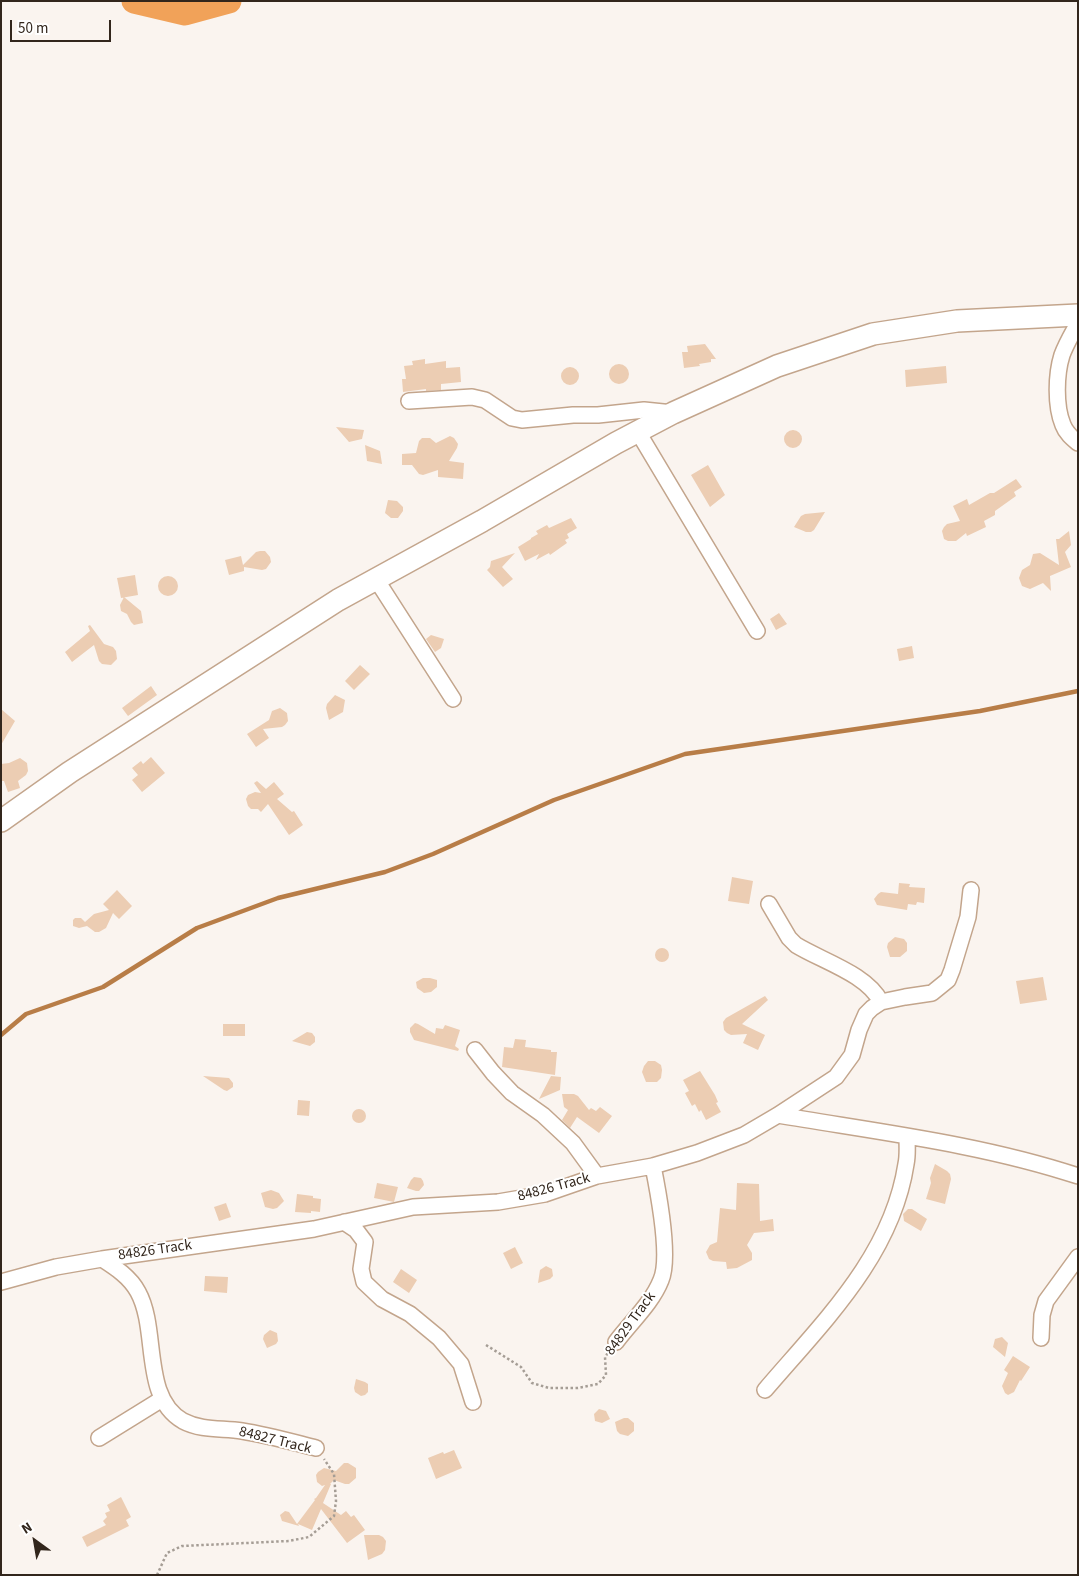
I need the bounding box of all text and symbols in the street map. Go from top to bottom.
scale bar [12,10,114,42]
text: 50 m [18,18,48,39]
street label: 84826 Track [516,1170,592,1206]
street label: 84826 Track [117,1237,193,1265]
street label: 84829 Track [602,1289,660,1359]
street label: 84827 Track [237,1423,313,1459]
north arrow [10,1516,60,1566]
text: N [18,1517,36,1539]

